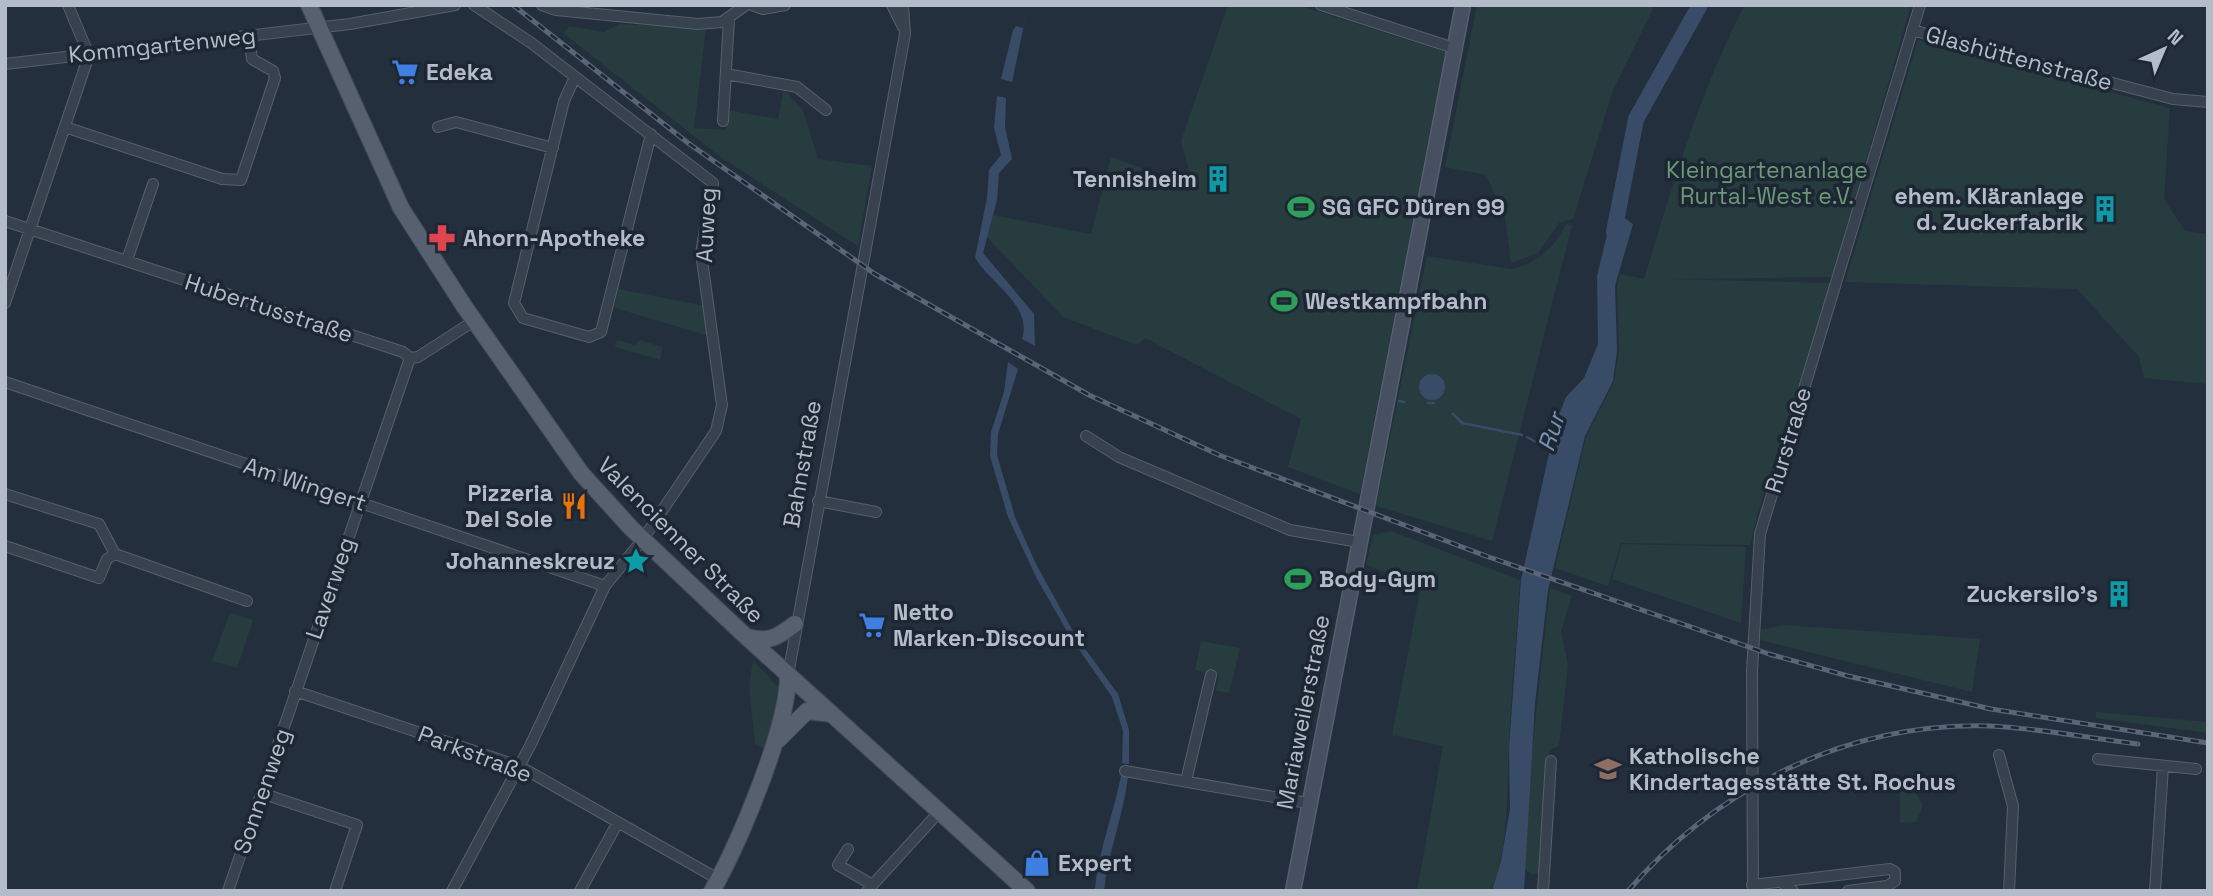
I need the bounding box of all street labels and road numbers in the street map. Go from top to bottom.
street label: Glashüttenstraße [1923,19,2115,97]
street label: Kommgartenweg [67,20,257,70]
street label: Auweg [689,187,723,263]
street label: Hubertusstraße [181,267,357,349]
street label: Rurstraße [1758,383,1818,497]
street label: Bahnstraße [776,398,828,530]
street label: Am Wingert [240,450,370,518]
street label: Valencienner Straße [591,450,771,630]
street label: Laverweg [299,533,361,643]
street label: Mariaweilerstraße [1269,612,1337,812]
street label: Parkstraße [414,719,536,789]
street label: Sonnenweg [227,724,297,858]

